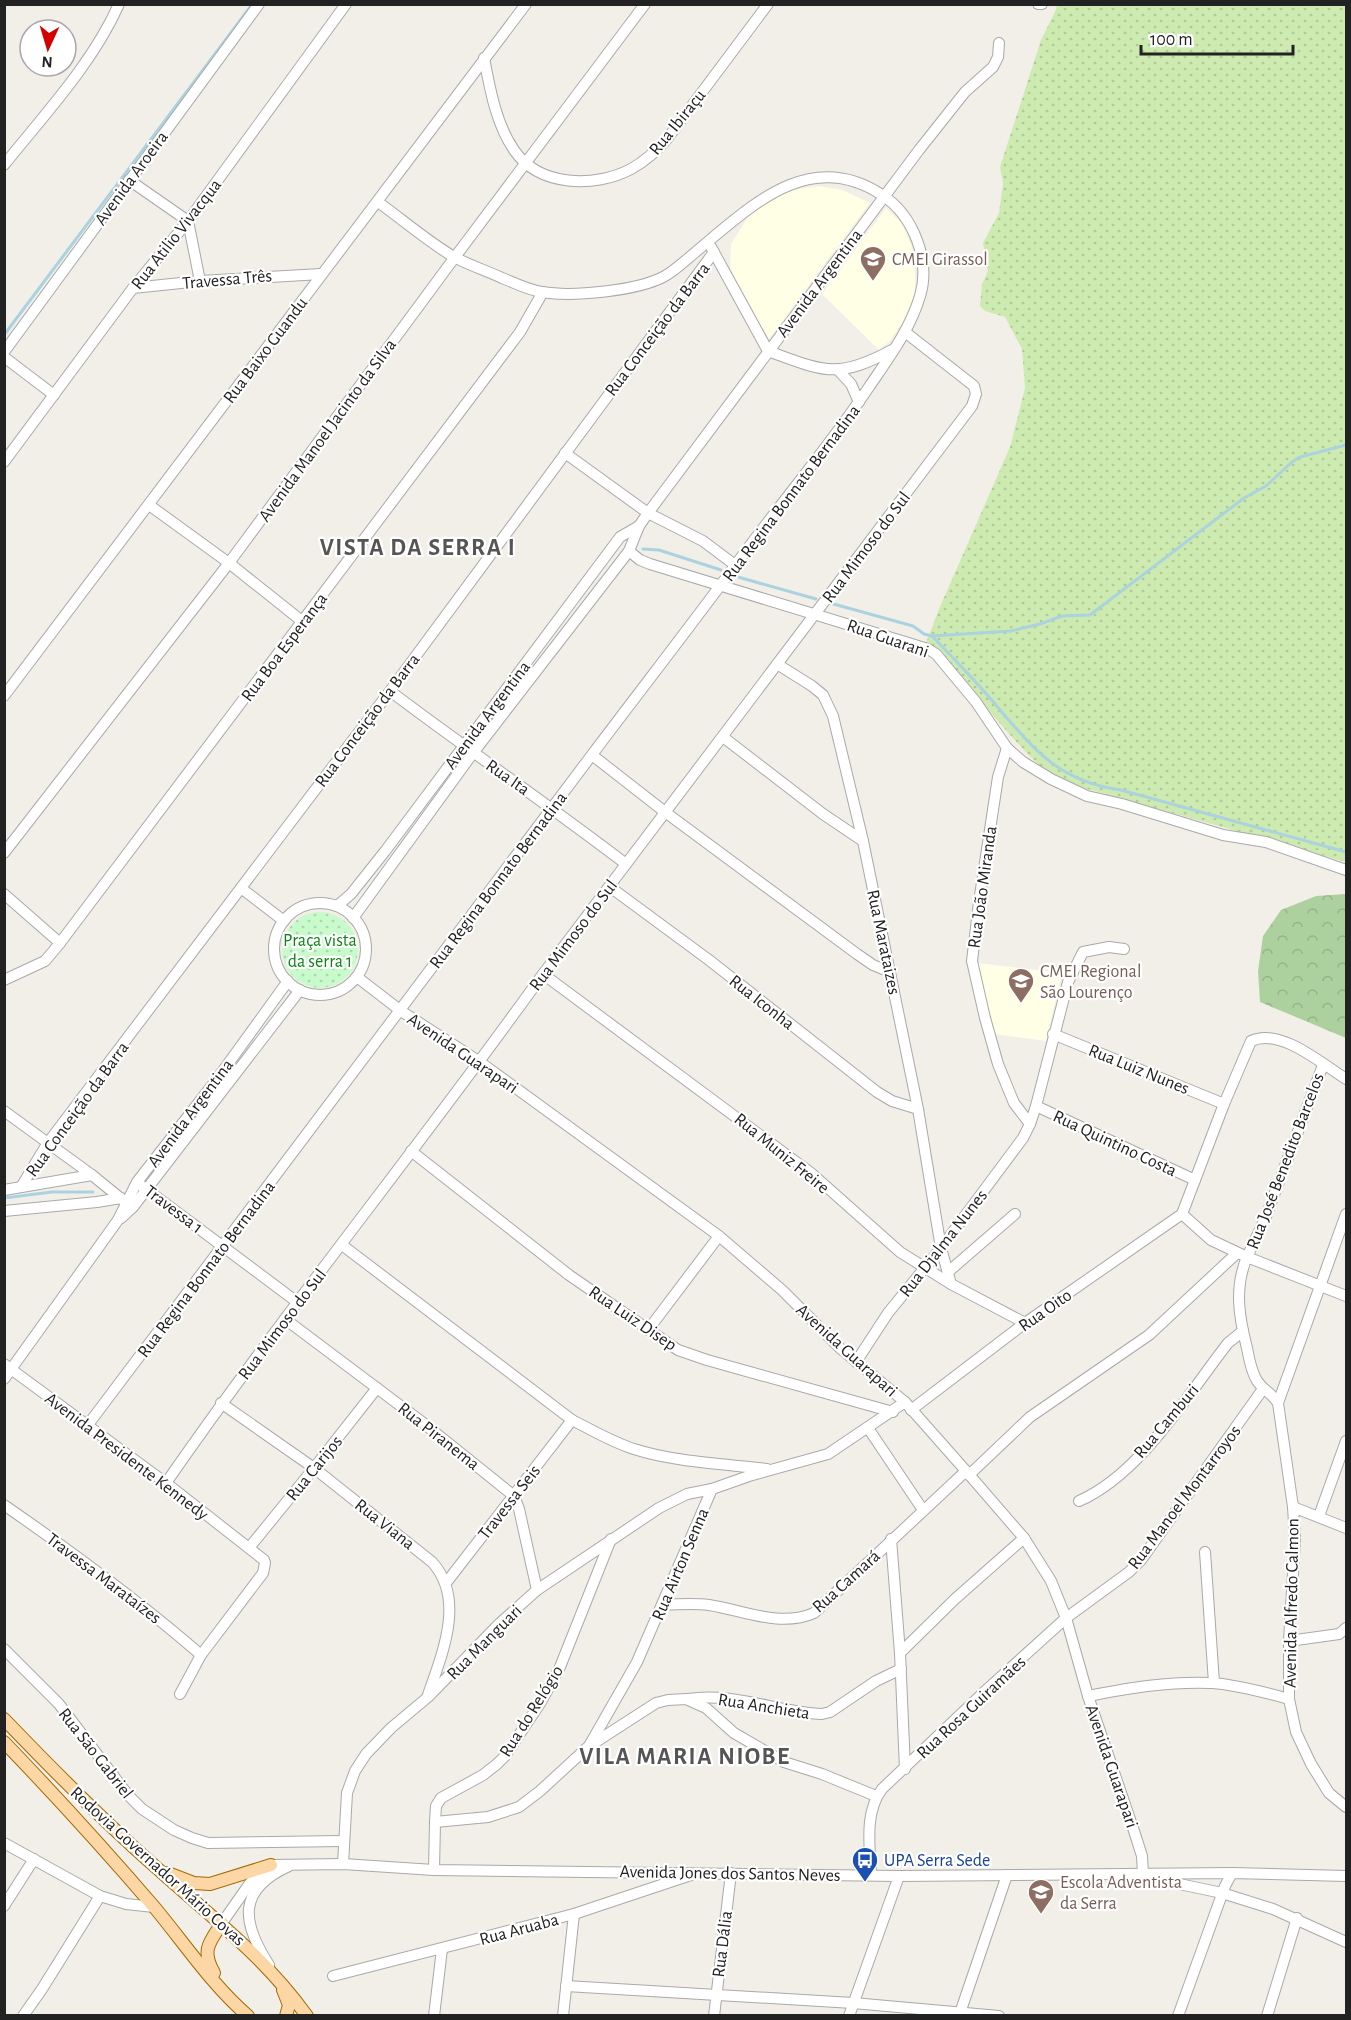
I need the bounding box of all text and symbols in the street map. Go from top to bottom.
north arrow [18,18,78,78]
scale bar [1141,18,1292,56]
text: 100 m [1150,31,1193,49]
text: N [41,54,53,70]
street label: Rua Ibiraçu [646,86,709,159]
street label: Avenida Aroeira [92,128,172,229]
street label: Rua Atilio Vivacqua [128,176,225,293]
street label: Avenida Argentina [773,226,866,341]
school or university icon: CMEI Girassol [858,244,888,282]
place label: CMEI Girassol [892,251,988,269]
street label: Rua Conceição da Barra [602,260,714,400]
street label: Travessa Três [181,267,273,293]
street label: Rua Baixo Guandu [220,294,311,407]
street label: Avenida Manoel Jacinto da Silva [256,336,400,525]
street label: Rua Regina Bonnato Bernadina [720,402,864,585]
street label: Rua Mimoso do Sul [819,489,914,606]
district label: VISTA DA SERRA I [320,536,516,560]
street label: Rua Boa Esperança [238,590,331,705]
street label: Rua Guarani [844,617,931,661]
street label: Rua Conceição da Barra [312,651,424,791]
street label: Avenida Argentina [441,658,534,773]
street label: Rua Ita [482,756,533,799]
street label: Rua Regina Bonnato Bernadina [427,789,571,972]
street label: Rua João Miranda [965,825,1000,950]
street label: Rua Mimoso do Sul [526,877,621,994]
street label: Rua Marataizes [863,888,903,996]
park label: Praça vista da serra 1 [283,932,357,971]
place label: CMEI Regional São Lourenço [1040,963,1141,1002]
school or university icon: CMEI Regional São Lourenço [1006,966,1036,1004]
street label: Rua Iconha [725,972,797,1034]
street label: Avenida Guarapari [404,1010,521,1097]
street label: Rua Conceição da Barra [23,1039,133,1180]
street label: Rua Luiz Nunes [1086,1042,1192,1098]
street label: Avenida Argentina [144,1056,237,1171]
street label: Rua José Benedito Barcelos [1244,1071,1328,1252]
street label: Rua Quintino Costa [1050,1107,1179,1180]
street label: Rua Muniz Freire [730,1110,832,1197]
street label: Rua Regina Bonnato Bernadina [135,1178,279,1361]
street label: Travessa 1 [141,1182,206,1237]
street label: Rua Djalma Nunes [896,1187,991,1301]
street label: Rua Mimoso do Sul [235,1266,330,1383]
street label: Rua Luiz Disep [585,1283,680,1355]
street label: Rua Oito [1016,1286,1076,1335]
street label: Avenida Guarapari [792,1301,900,1401]
street label: Rua Camburi [1131,1381,1203,1462]
street label: Avenida Presidente Kennedy [41,1390,212,1524]
street label: Rua Piranema [394,1400,482,1474]
street label: Rua Manoel Montarroyos [1125,1422,1245,1573]
street label: Rua Carijos [283,1433,346,1505]
street label: Travessa Seis [475,1462,544,1543]
street label: Rua Viana [351,1496,418,1554]
street label: Rua Airton Senna [649,1506,713,1623]
street label: Avenida Alfredo Calmon [1282,1518,1302,1688]
street label: Travessa Marataízes [43,1530,164,1628]
street label: Rua Camará [809,1547,884,1617]
street label: Rua Manguari [444,1602,526,1684]
street label: Rua Rosa Guiramães [914,1653,1030,1763]
street label: Rua do Relógio [497,1662,567,1760]
street label: Rua Anchieta [717,1691,811,1723]
street label: Avenida Guarapari [1082,1702,1141,1830]
street label: Rua São Gabriel [54,1705,136,1802]
district label: VILA MARIA NIOBE [579,1745,791,1769]
street label: Rodovia Governador Mário Covas [67,1784,248,1950]
bus stop icon: UPA Serra Sede [850,1845,880,1883]
place label: UPA Serra Sede [884,1852,990,1870]
street label: Avenida Jones dos Santos Neves [619,1863,841,1885]
place label: Escola Adventista da Serra [1060,1874,1182,1913]
school or university icon: Escola Adventista da Serra [1026,1877,1056,1915]
street label: Rua Dália [710,1910,736,1979]
street label: Rua Aruaba [478,1911,561,1949]

